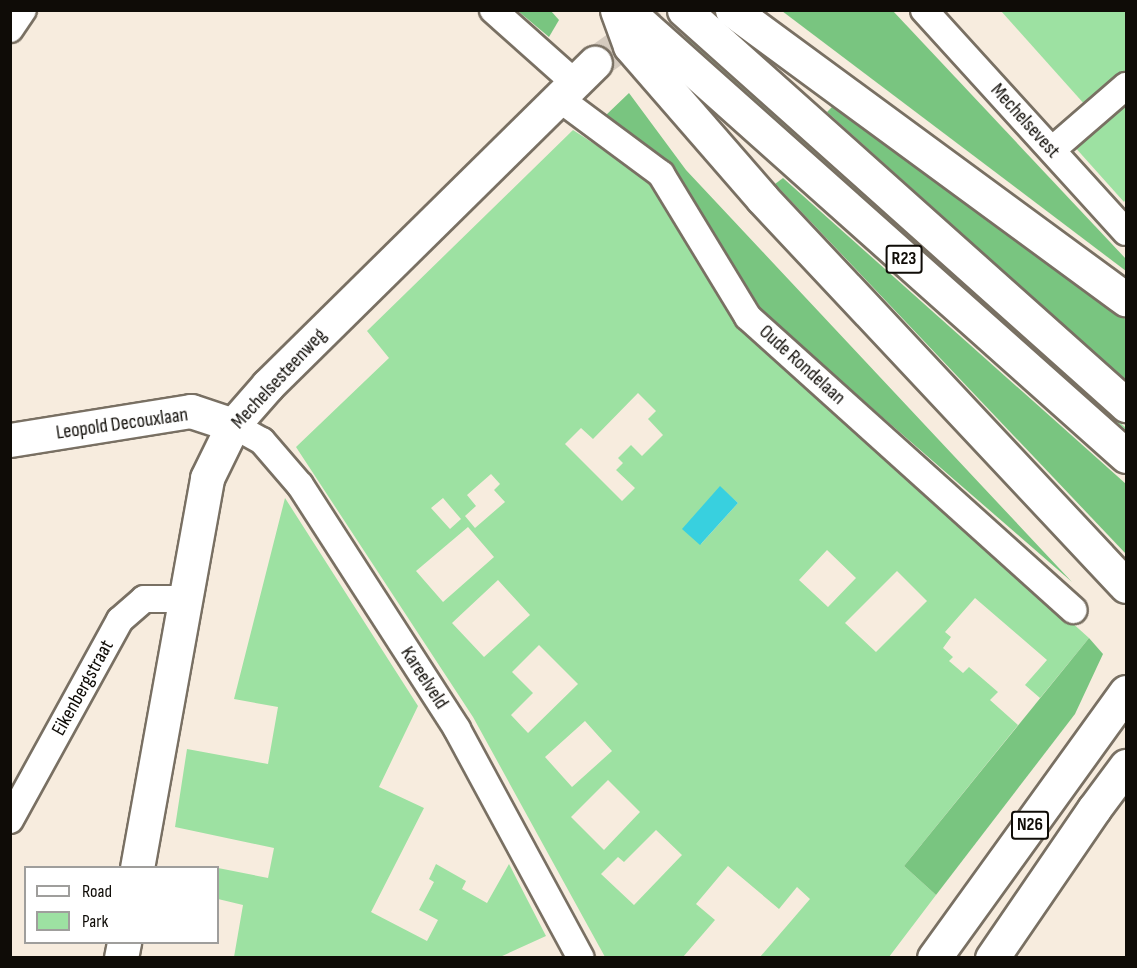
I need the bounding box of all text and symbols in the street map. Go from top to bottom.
street label: Mechelsevest [985,79,1065,163]
road number: R23 [884,244,924,274]
street label: Oude Rondelaan [754,320,850,410]
street label: Mechelsesteenweg [226,324,332,434]
street label: Leopold Decouxlaan [54,403,190,445]
street label: Eikenbergstraat [47,636,119,740]
street label: Kareelveld [395,642,453,714]
road number: N26 [1010,810,1050,840]
legend [24,866,219,944]
text: Road [82,881,112,902]
text: Park [82,911,108,932]

